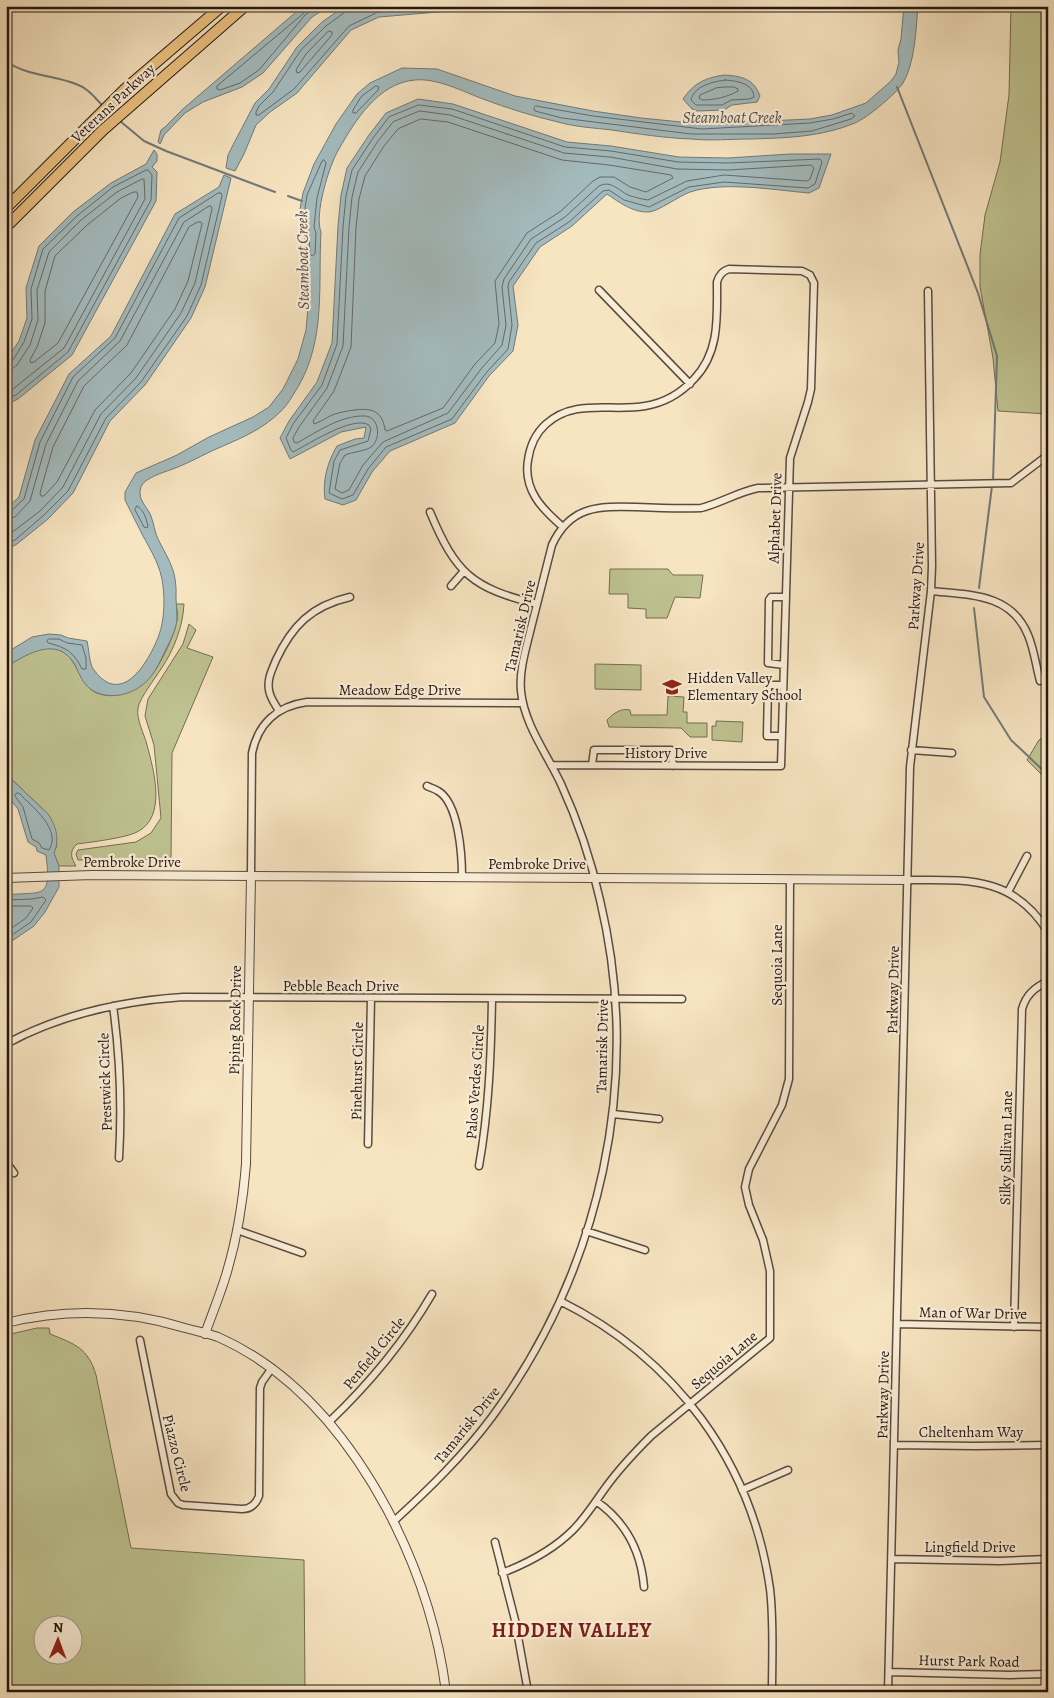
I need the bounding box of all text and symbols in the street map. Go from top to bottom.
street label: Veterans Parkway [66,59,160,148]
water label: Steamboat Creek [682,107,782,129]
water label: Steamboat Creek [291,210,315,310]
street label: Alphabet Drive [763,472,787,565]
street label: Parkway Drive [903,541,929,631]
street label: Tamarisk Drive [500,578,540,674]
place label: Hidden Valley Elementary School [687,668,802,705]
school or university icon: Hidden Valley Elementary School [661,676,683,698]
street label: Meadow Edge Drive [339,680,461,700]
street label: History Drive [624,743,708,763]
street label: Pembroke Drive [83,852,181,872]
street label: Pembroke Drive [488,854,586,874]
street label: Sequoia Lane [767,924,787,1006]
street label: Parkway Drive [882,945,904,1034]
street label: Piping Rock Drive [224,965,246,1075]
street label: Pebble Beach Drive [283,976,399,996]
street label: Tamarisk Drive [591,999,613,1093]
street label: Pinehurst Circle [346,1021,368,1121]
street label: Palos Verdes Circle [461,1024,489,1140]
street label: Prestwick Circle [93,1032,117,1132]
street label: Silky Sullivan Lane [995,1090,1017,1205]
street label: Man of War Drive [919,1302,1028,1324]
street label: Penfield Circle [338,1312,410,1394]
street label: Sequoia Lane [686,1326,762,1394]
street label: Parkway Drive [872,1350,894,1439]
street label: Tamarisk Drive [430,1382,505,1468]
street label: Piazzo Circle [158,1412,196,1494]
street label: Cheltenham Way [919,1422,1023,1442]
street label: Lingfield Drive [924,1537,1016,1557]
north arrow [32,1616,82,1666]
district label: HIDDEN VALLEY [492,1617,653,1644]
text: N [53,1618,63,1637]
street label: Hurst Park Road [918,1650,1021,1672]

